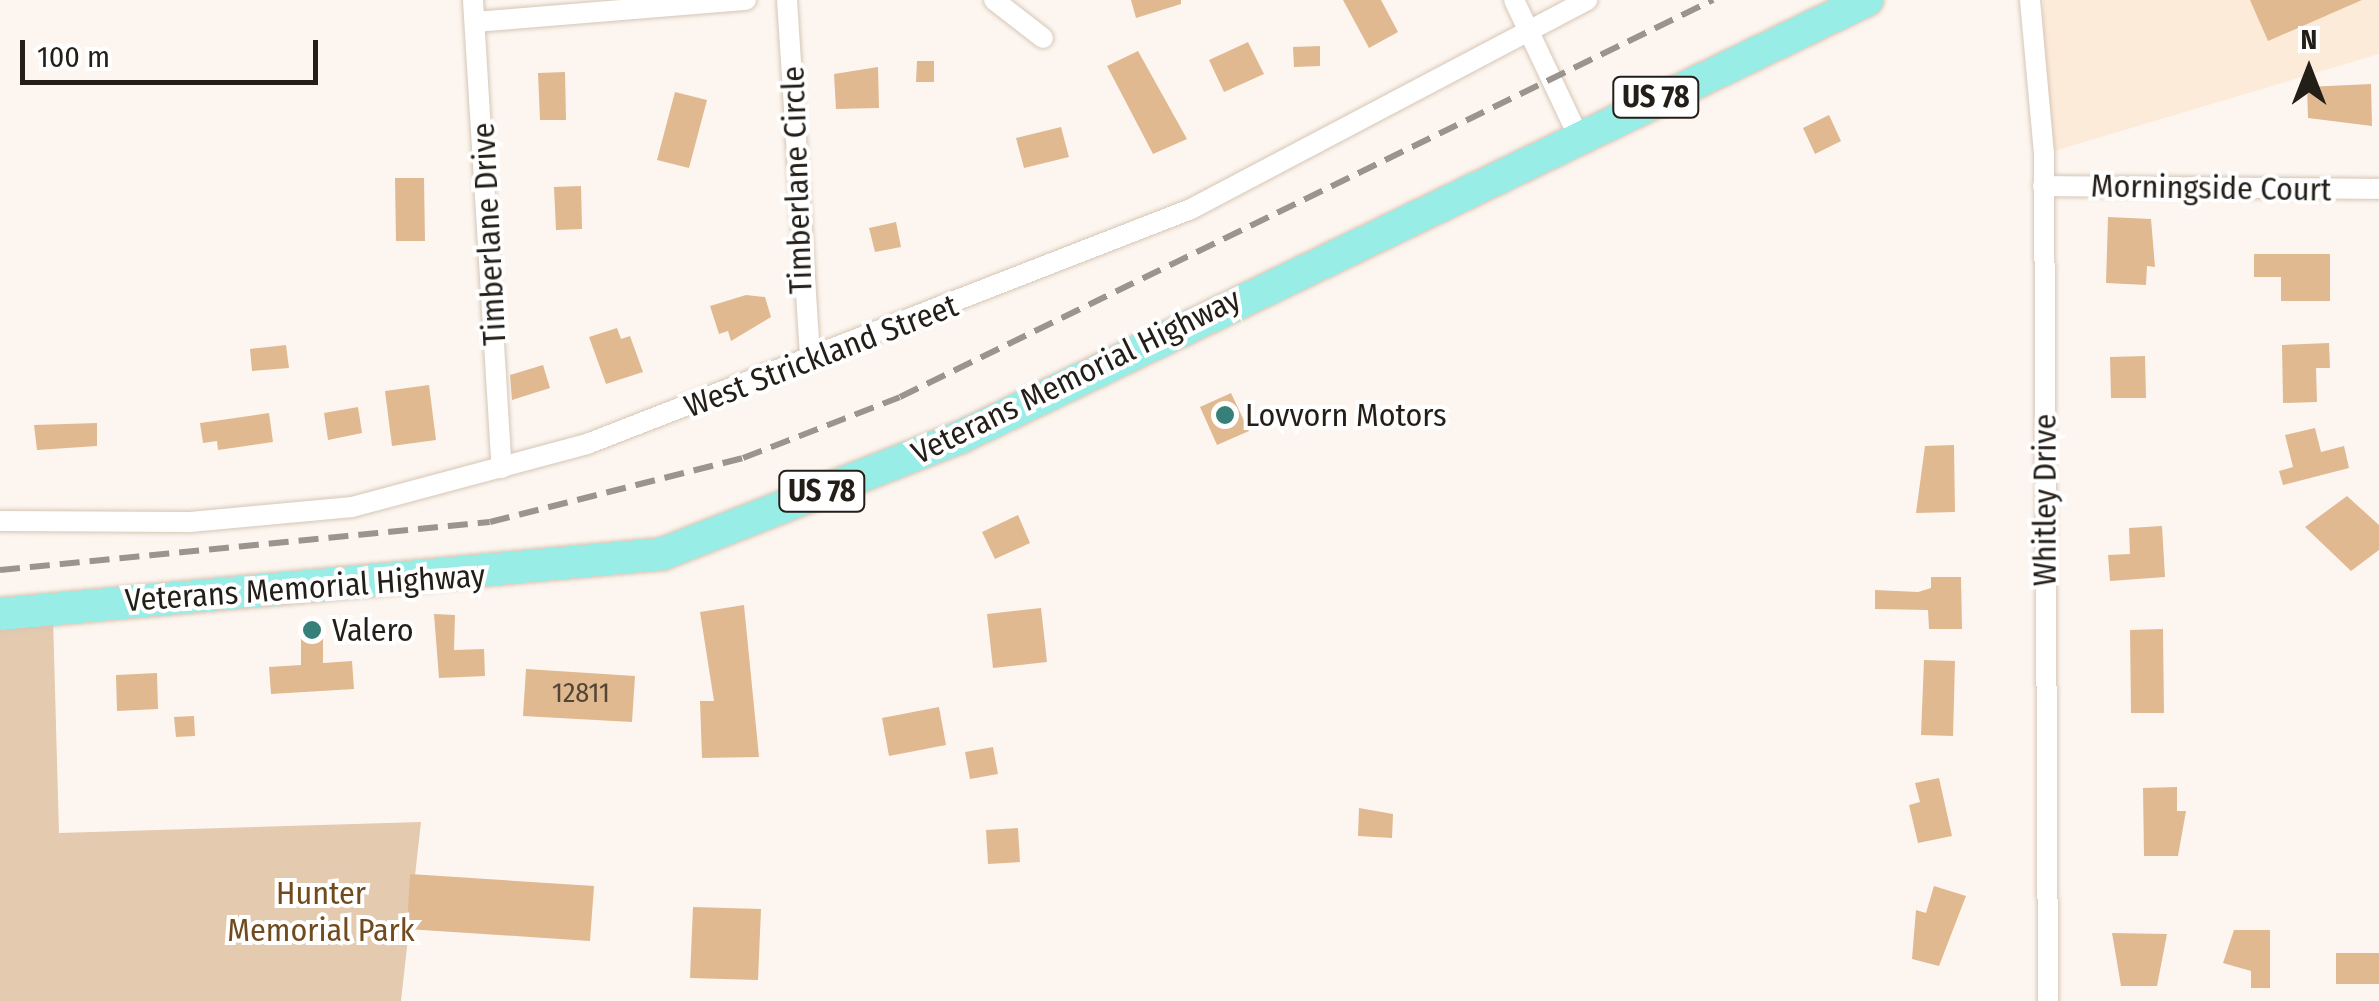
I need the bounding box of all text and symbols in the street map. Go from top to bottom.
scale bar [25,20,322,82]
north arrow [2259,20,2359,120]
text: N [2301,23,2317,56]
text: 100 m [37,39,110,75]
street label: Timberlane Circle [774,65,820,295]
road number: US 78 [1611,72,1701,122]
street label: Timberlane Drive [464,121,514,347]
street label: Morningside Court [2090,167,2332,209]
street label: Veterans Memorial Highway [905,280,1247,472]
street label: West Strickland Street [679,286,963,426]
place label: Lovvorn Motors [1245,396,1447,434]
marker: Lovvorn Motors [1214,404,1236,426]
street label: Whitley Drive [2026,414,2064,586]
road number: US 78 [777,466,867,516]
street label: Veterans Memorial Highway [124,556,486,620]
place label: Valero [332,611,414,649]
marker: Valero [301,619,323,641]
house number: 12811 [552,676,610,710]
park label: Hunter Memorial Park [227,875,415,950]

